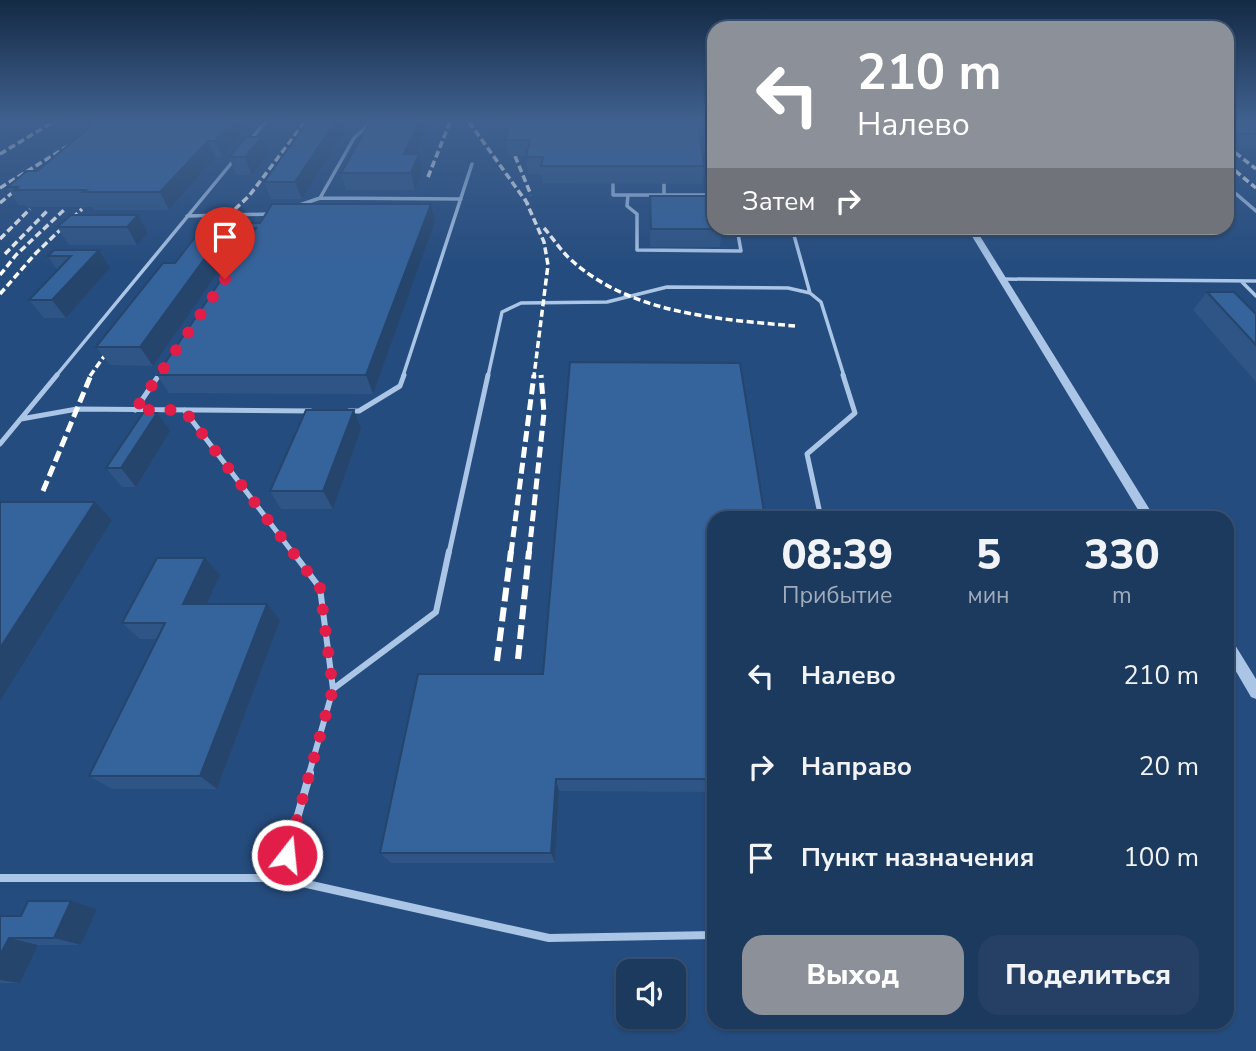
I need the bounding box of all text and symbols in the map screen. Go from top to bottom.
text: 210 m [857,39,1001,106]
icon: left [742,49,833,140]
text: Налево [857,103,970,146]
icon: right [829,182,867,220]
text: Затем [742,184,815,219]
pin [195,207,255,279]
icon: arrive [206,218,244,256]
text: 08:39 [781,527,893,584]
text: 5 [976,527,1001,584]
text: 330 [1084,527,1160,584]
text: Прибытие [782,580,892,611]
text: мин [968,580,1010,611]
text: m [1112,580,1132,611]
icon: left [742,657,780,695]
text: Налево [801,658,896,693]
text: 210 m [1123,658,1199,693]
icon: right [742,748,780,786]
text: Направо [801,749,912,784]
text: 20 m [1139,749,1199,784]
position arrow [250,818,324,892]
icon: arrive [742,839,780,877]
text: Пункт назначения [801,840,1034,875]
text: 100 m [1123,840,1199,875]
button: Выход [742,935,964,1015]
button: Поделиться [978,935,1199,1015]
map controls [616,959,686,1029]
button: sound [616,959,686,1029]

